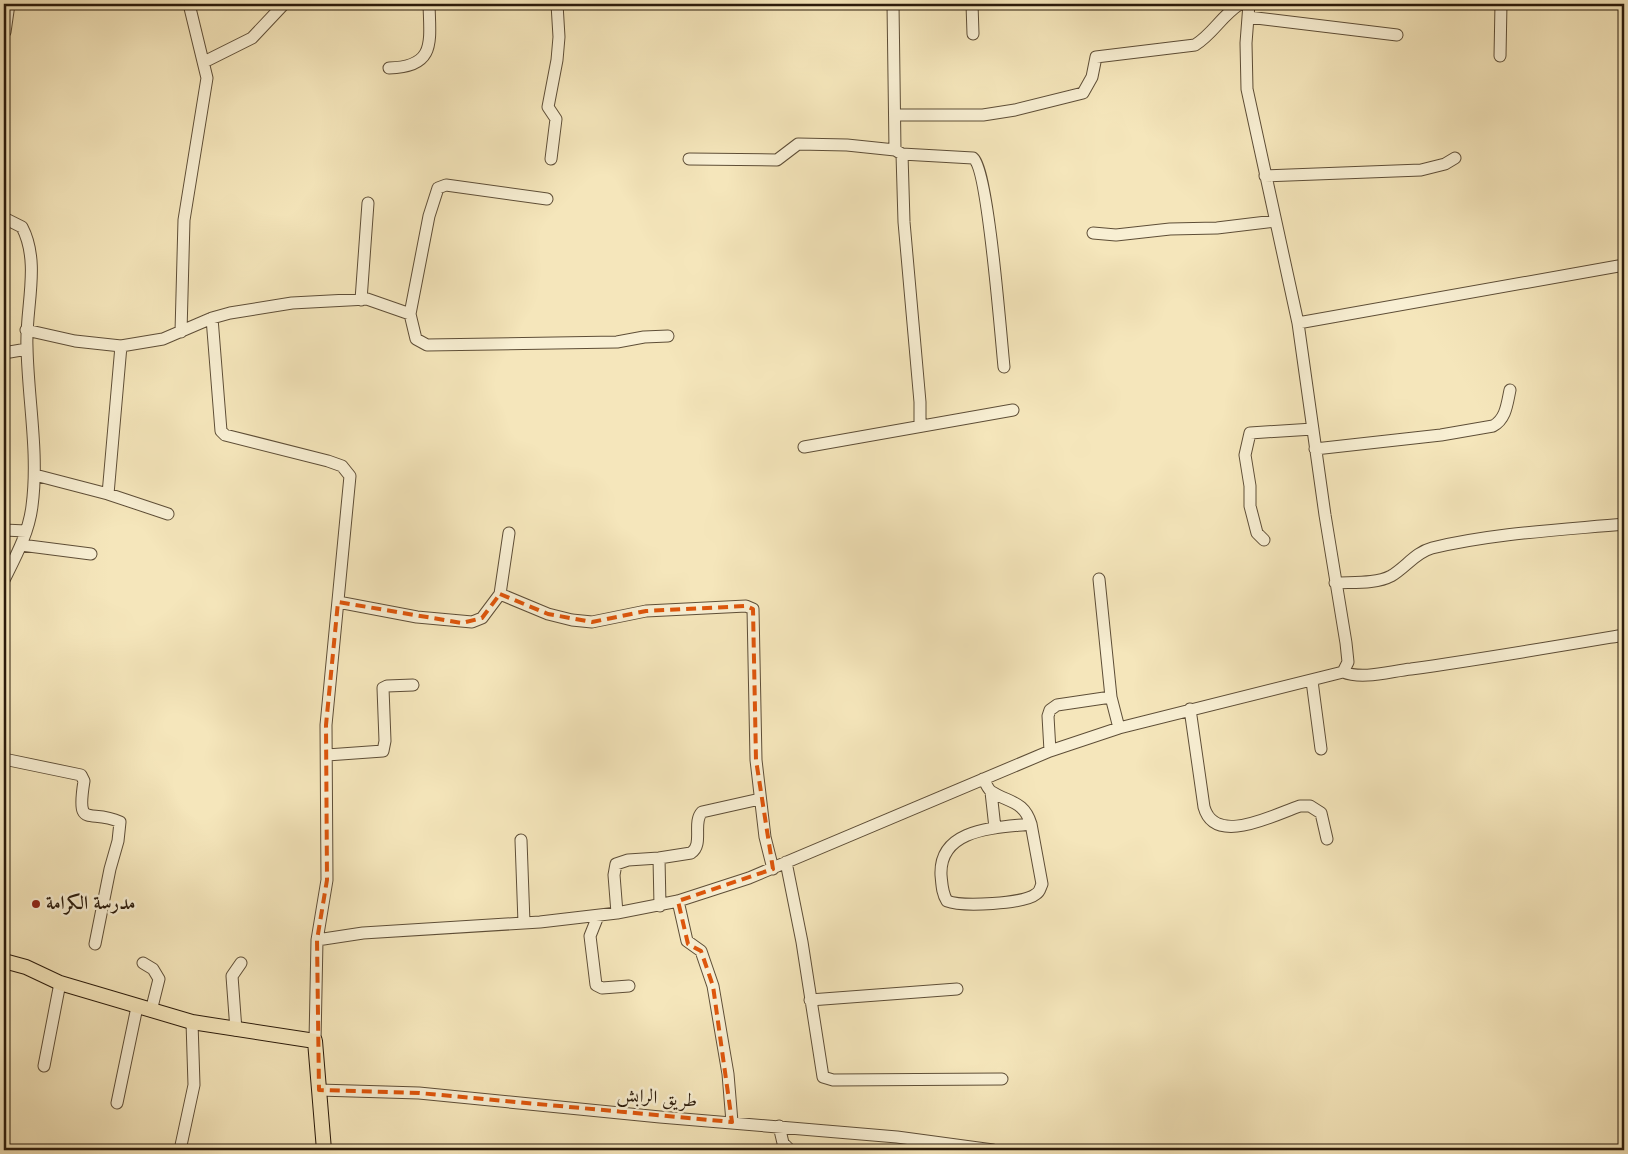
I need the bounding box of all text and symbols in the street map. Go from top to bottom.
place label: مدرسة الكرامة [46,893,135,915]
marker: مدرسة الكرامة [30,898,42,910]
street label: طريق الرابش [616,1084,698,1114]

